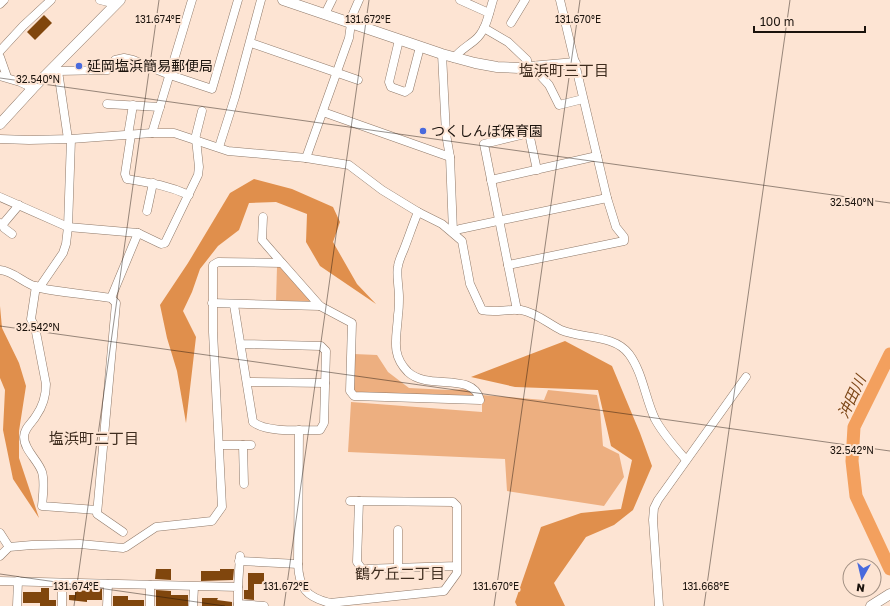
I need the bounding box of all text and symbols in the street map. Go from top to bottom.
scale bar [754,8,865,34]
text: 131.674°E [135,13,181,25]
text: 131.672°E [345,13,391,25]
text: 131.670°E [555,13,601,25]
text: 100 m [760,14,794,29]
place label: 延岡塩浜簡易郵便局 [87,57,213,74]
marker: 延岡塩浜簡易郵便局 [74,61,84,71]
district label: 塩浜町三丁目 [519,61,609,79]
text: 32.540°N [16,73,60,85]
place label: つくしんぼ保育園 [431,122,543,139]
marker: つくしんぼ保育園 [418,126,428,136]
text: 32.540°N [830,196,874,208]
text: 32.542°N [16,321,60,333]
water label: 沖田川 [833,371,870,421]
district label: 塩浜町二丁目 [49,429,139,447]
text: 32.542°N [830,444,874,456]
north arrow [842,558,882,598]
district label: 鶴ケ丘二丁目 [355,564,445,582]
text: 131.674°E [53,580,99,592]
text: 131.672°E [263,580,309,592]
text: 131.670°E [473,580,519,592]
text: 131.668°E [683,580,729,592]
text: N [855,581,866,595]

